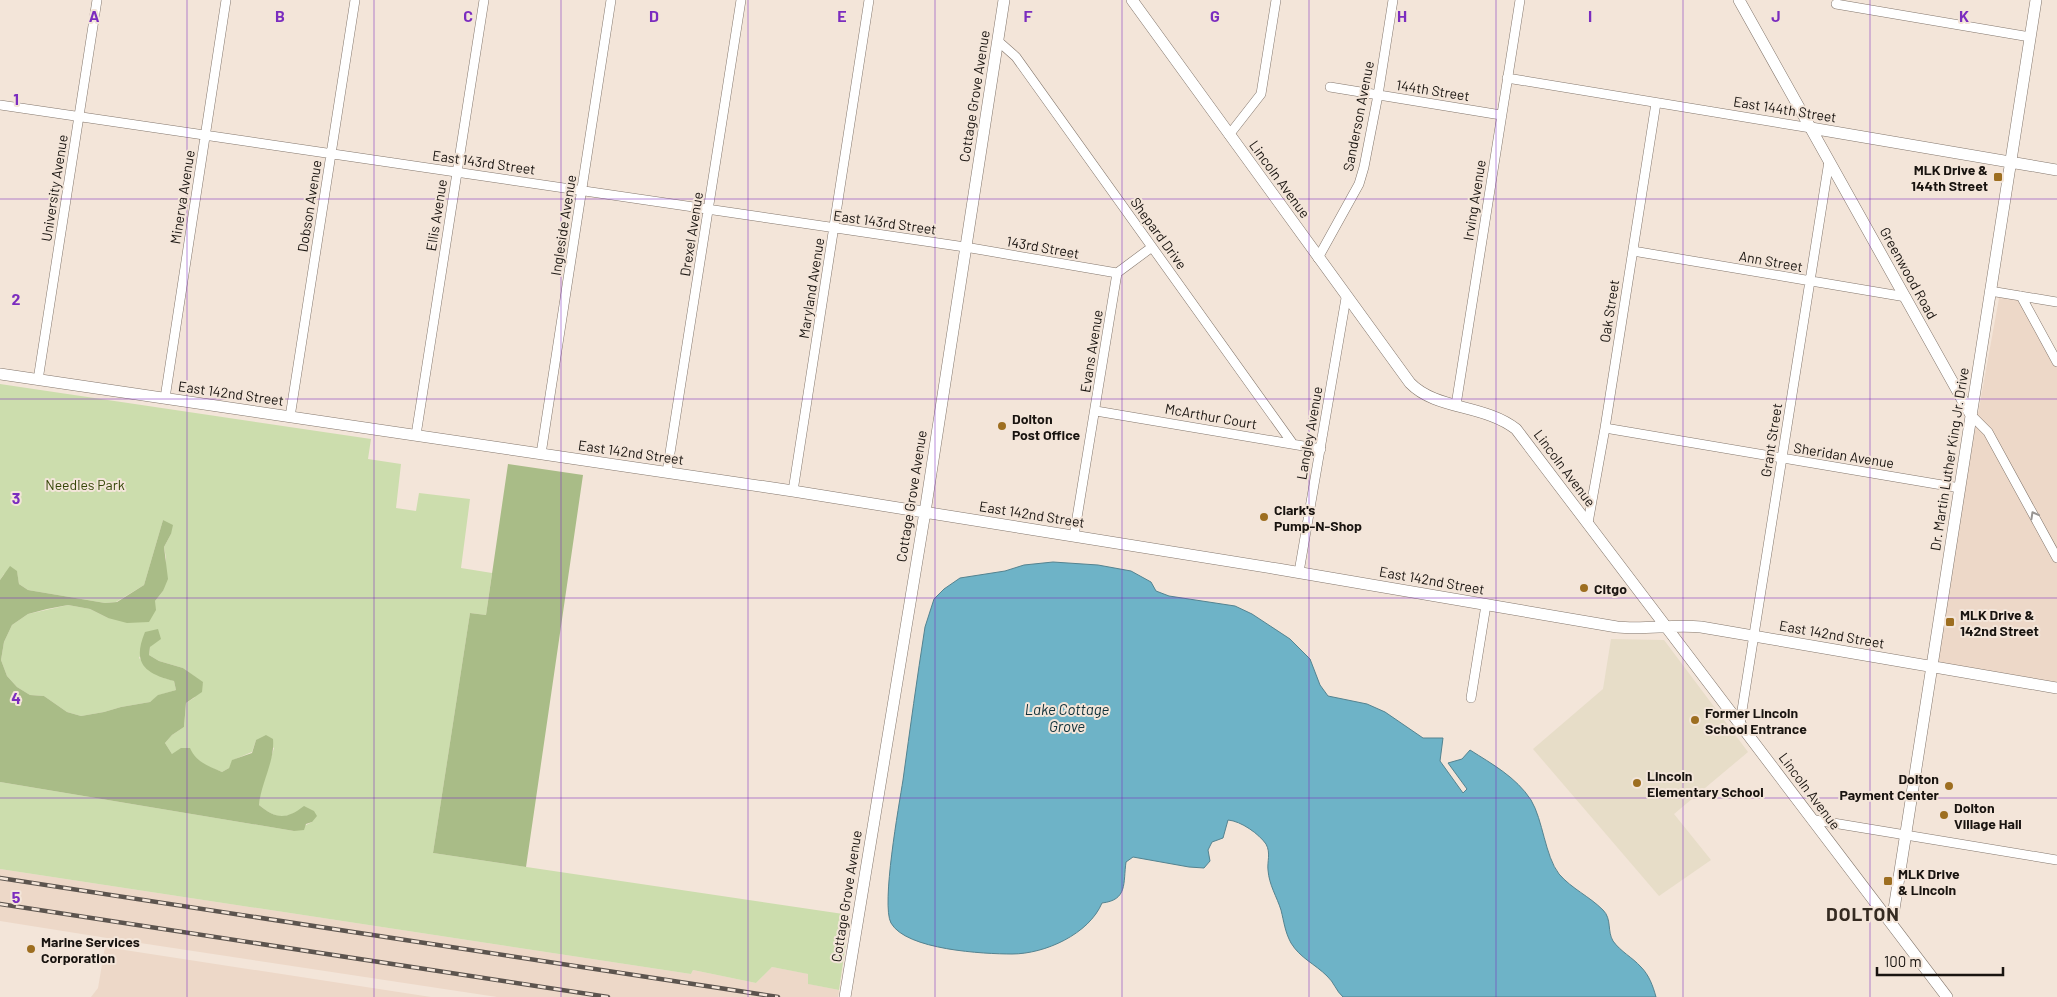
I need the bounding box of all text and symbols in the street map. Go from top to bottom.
text: A [89,6,100,25]
text: B [275,6,285,25]
text: C [463,6,473,25]
text: D [649,6,659,25]
text: E [837,6,847,25]
text: F [1024,6,1033,25]
text: G [1210,6,1220,25]
text: H [1397,6,1407,25]
text: I [1588,6,1592,25]
text: J [1771,6,1781,25]
text: K [1959,6,1969,25]
street label: Cottage Grove Avenue [955,29,993,163]
street label: Sanderson Avenue [1339,59,1377,173]
street label: 144th Street [1395,76,1471,104]
text: 1 [13,89,19,108]
street label: East 144th Street [1732,92,1838,126]
street label: University Avenue [37,133,71,243]
street label: Lincoln Avenue [1246,137,1314,221]
street label: East 143rd Street [431,146,537,178]
street label: Minerva Avenue [166,149,198,245]
street label: Irving Avenue [1459,158,1489,242]
street label: Dobson Avenue [293,159,325,253]
place label: MLK Drive & 144th Street [1911,161,1988,194]
marker: MLK Drive & 144th Street [1992,171,2004,183]
street label: Ingleside Avenue [547,173,579,277]
street label: Ellis Avenue [422,178,450,252]
street label: Drexel Avenue [676,191,706,277]
street label: Shepard Drive [1127,194,1191,272]
street label: East 143rd Street [832,206,938,238]
street label: Greenwood Road [1877,224,1941,322]
street label: 143rd Street [1005,232,1081,262]
street label: Maryland Avenue [795,236,827,340]
street label: Ann Street [1738,247,1804,275]
street label: Oak Street [1596,278,1622,344]
text: 2 [12,289,21,308]
street label: Evans Avenue [1076,308,1106,394]
street label: Dr. Martin Luther King Jr. Drive [1926,366,1972,552]
street label: East 142nd Street [177,377,285,409]
street label: Langley Avenue [1292,385,1326,481]
street label: McArthur Court [1164,400,1258,432]
street label: Grant Street [1757,402,1785,478]
place label: Dolton Post Office [1012,410,1081,443]
marker: Dolton Post Office [996,420,1008,432]
street label: Lincoln Avenue [1531,426,1599,510]
street label: Cottage Grove Avenue [892,429,930,563]
street label: East 142nd Street [577,436,685,468]
street label: Sheridan Avenue [1793,439,1895,471]
park label: Needles Park [45,476,125,493]
text: 3 [12,488,20,507]
street label: East 142nd Street [978,497,1086,531]
place label: Clark's Pump-N-Shop [1274,501,1362,534]
marker: Clark's Pump-N-Shop [1258,511,1270,523]
one-way arrow [2030,511,2040,520]
street label: East 142nd Street [1378,562,1486,598]
place label: Citgo [1594,580,1627,597]
marker: Citgo [1578,582,1590,594]
place label: MLK Drive & 142nd Street [1960,606,2039,639]
street label: East 142nd Street [1778,616,1886,652]
marker: MLK Drive & 142nd Street [1944,616,1956,628]
text: 4 [11,688,21,707]
water label: Lake Cottage Grove [1025,700,1110,735]
place label: Former Lincoln School Entrance [1705,704,1807,737]
marker: Former Lincoln School Entrance [1689,714,1701,726]
street label: Lincoln Avenue [1776,749,1844,833]
place label: Lincoln Elementary School [1647,767,1764,800]
place label: Dolton Payment Center [1839,770,1940,803]
marker: Lincoln Elementary School [1631,777,1643,789]
marker: Dolton Payment Center [1943,780,1955,792]
place label: Dolton Village Hall [1954,799,2022,832]
marker: Dolton Village Hall [1938,809,1950,821]
street label: Cottage Grove Avenue [827,829,865,963]
place label: MLK Drive & Lincoln [1898,865,1960,898]
marker: MLK Drive & Lincoln [1882,875,1894,887]
text: 5 [12,887,21,906]
district label: DOLTON [1826,902,1900,925]
place label: Marine Services Corporation [41,933,140,966]
marker: Marine Services Corporation [25,943,37,955]
scale bar [1877,944,2003,976]
text: 100 m [1884,952,1922,970]

